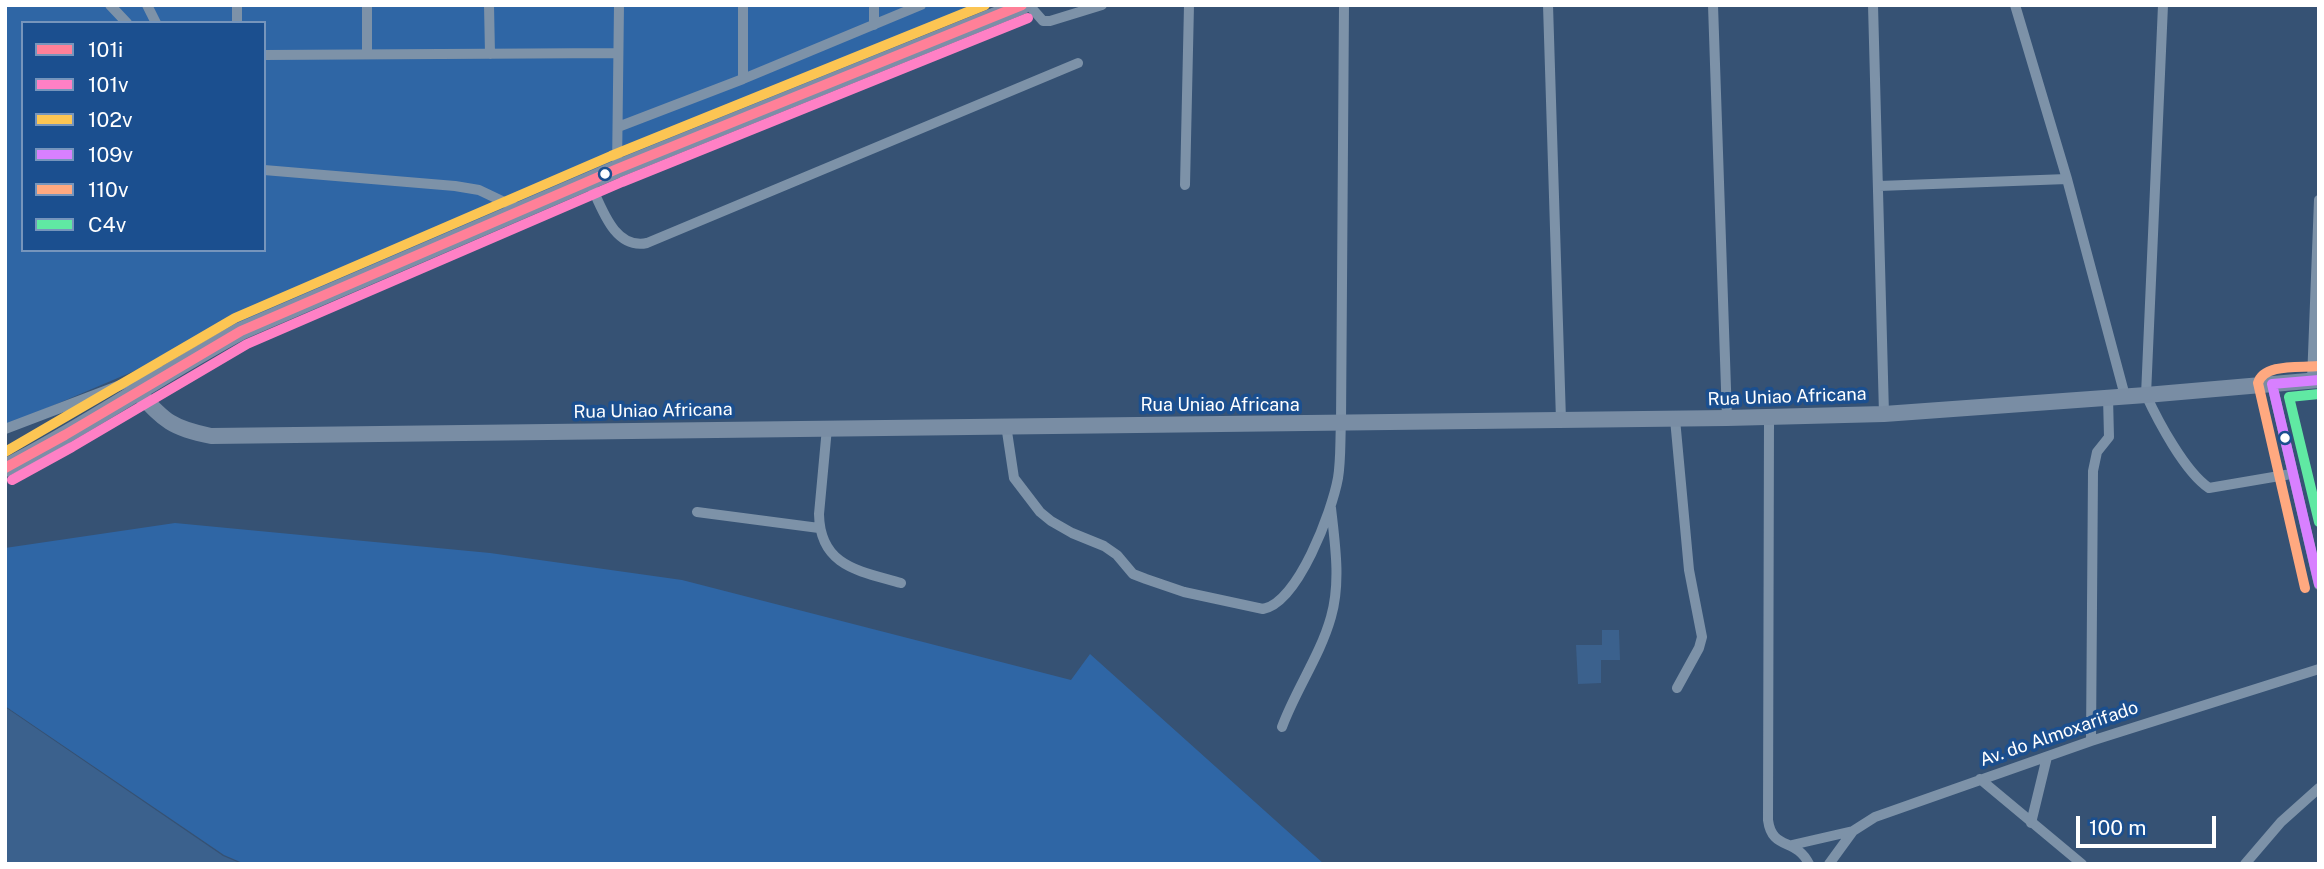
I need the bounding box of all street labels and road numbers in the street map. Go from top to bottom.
street label: Rua Uniao Africana [1707,383,1867,411]
street label: Rua Uniao Africana [1140,394,1300,416]
street label: Rua Uniao Africana [573,399,733,423]
street label: Av. do Almoxarifado [1977,697,2141,771]

